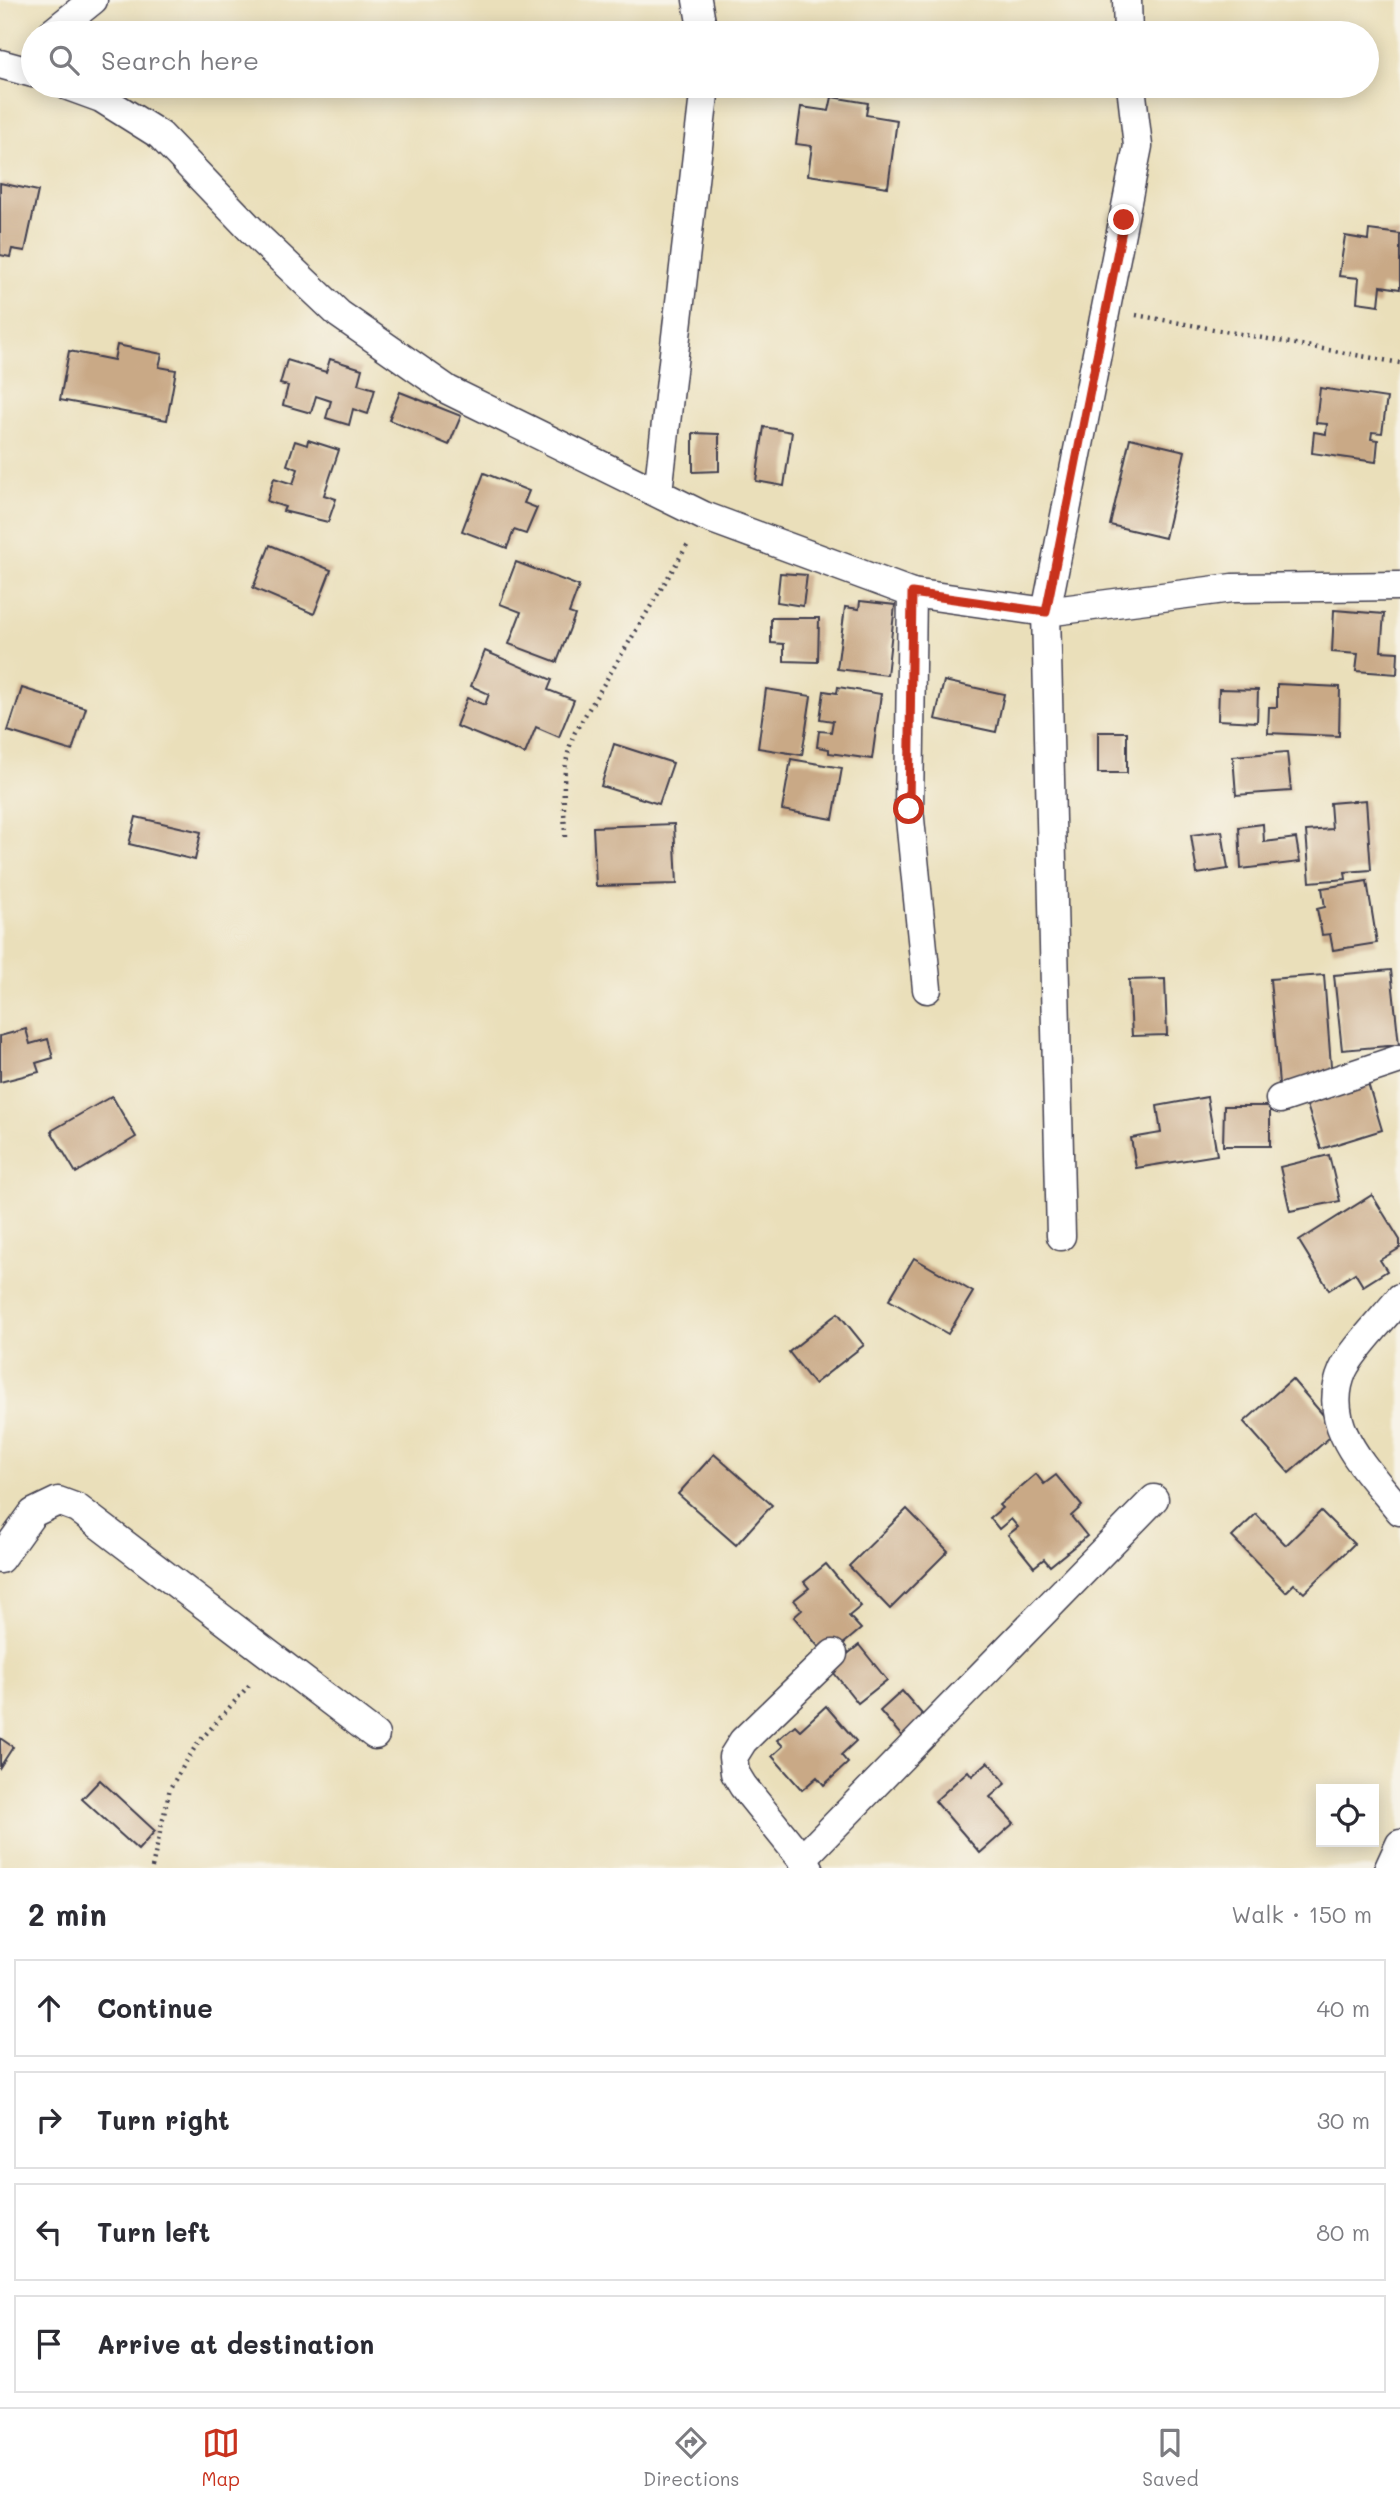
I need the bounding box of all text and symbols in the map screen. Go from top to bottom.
search box [21,21,1379,98]
icon: search [45,41,83,79]
text: Search here [101,43,259,77]
route end [1108,204,1139,235]
route start [893,793,924,824]
map controls [1316,1784,1379,1847]
button: locate [1316,1784,1379,1847]
text: 2 min [28,1894,107,1934]
text: Walk · 150 m [1231,1899,1372,1929]
icon: ahead [30,1989,68,2027]
text: Continue [97,1991,213,2025]
text: 40 m [1317,1993,1370,2023]
icon: right [30,2101,68,2139]
text: Turn right [97,2103,230,2137]
text: 30 m [1317,2105,1370,2135]
icon: left [30,2213,68,2251]
text: Turn left [97,2215,210,2249]
text: 80 m [1316,2217,1370,2247]
icon: arrive [30,2325,68,2363]
text: Arrive at destination [97,2327,374,2361]
tab: Map [201,2424,240,2491]
tab: Directions [643,2424,739,2491]
tab: Saved [1142,2424,1199,2491]

